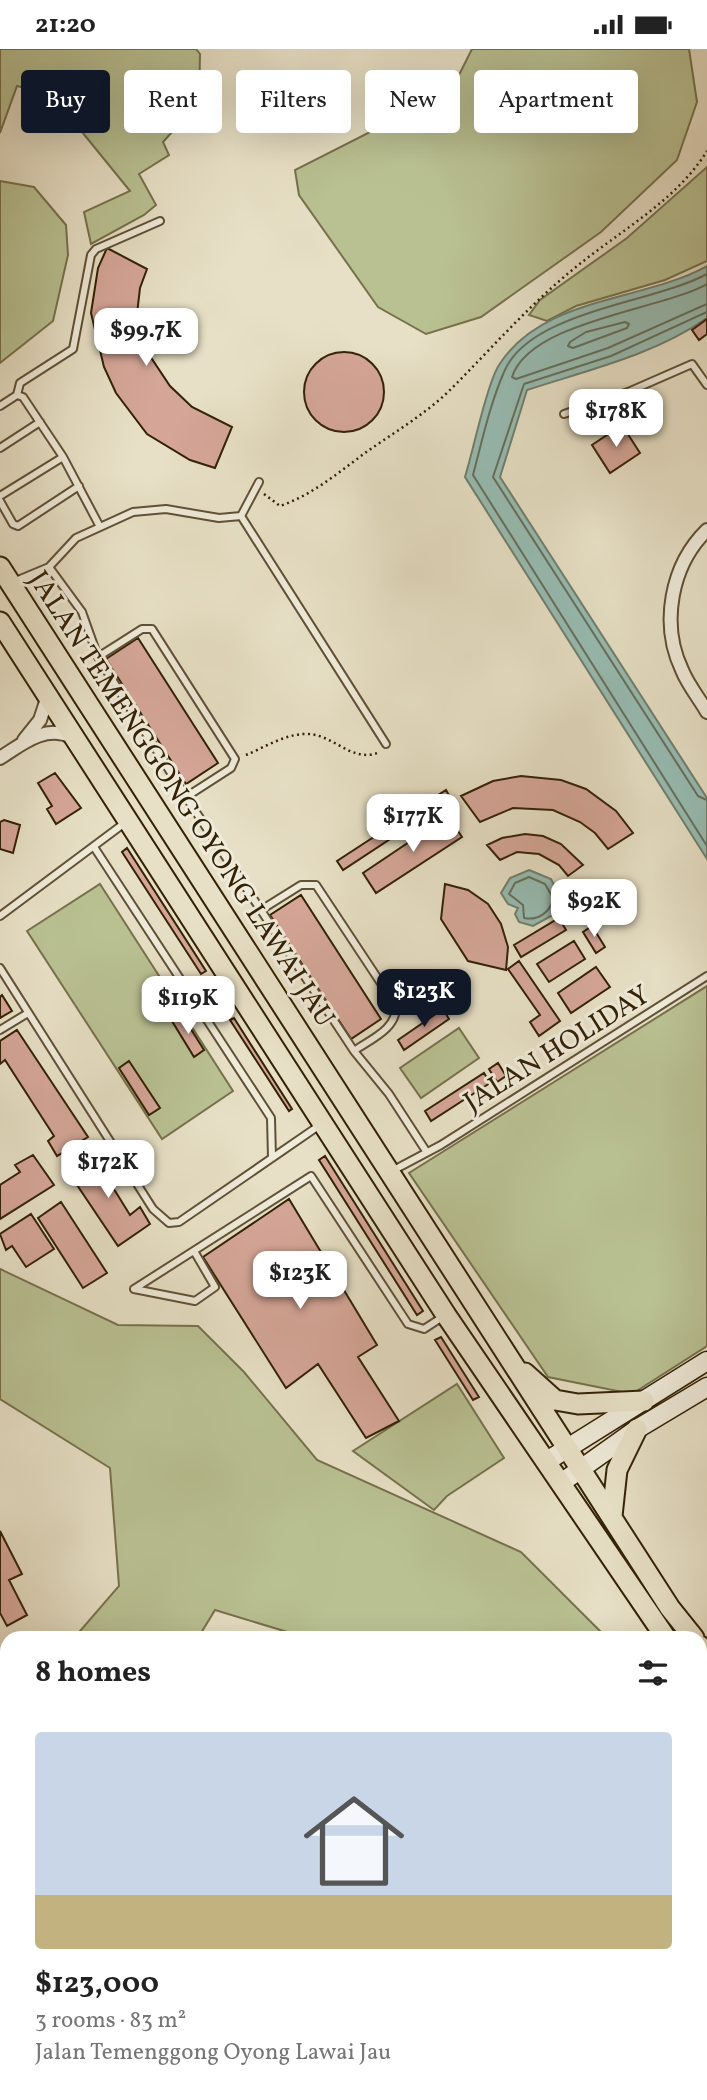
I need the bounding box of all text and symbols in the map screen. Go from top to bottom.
text: 21:20 [35,7,96,43]
chip: Buy [21,70,110,133]
chip: Rent [124,70,222,133]
chip: Filters [236,70,351,133]
chip: New [365,70,460,133]
chip: Apartment [474,70,638,133]
pin: $99.7K [89,309,203,368]
text: $99.7K [110,315,182,347]
pin: $178K [567,389,665,449]
text: $178K [585,396,647,428]
street label: JALAN TEMENGGONG OYONG LAWAI JAU [18,563,344,1035]
pin: $177K [364,795,462,854]
text: $177K [383,801,443,833]
pin: $92K [553,879,635,939]
text: $92K [567,886,621,918]
pin: $123K [375,969,473,1029]
text: $123K [393,976,455,1008]
street label: JALAN HOLIDAY [457,976,658,1122]
pin: $119K [139,977,237,1036]
text: $119K [158,983,218,1015]
pin: $172K [59,1141,157,1200]
text: $172K [77,1147,139,1179]
pin: $123K [251,1251,349,1311]
text: $123K [269,1258,331,1290]
text: 8 homes [35,1652,151,1694]
icon: filters [634,1654,672,1692]
icon: home [291,1778,417,1904]
text: $123,000 [35,1963,159,2005]
text: 3 rooms · 83 m² [35,2005,186,2037]
text: Jalan Temenggong Oyong Lawai Jau [35,2037,391,2069]

